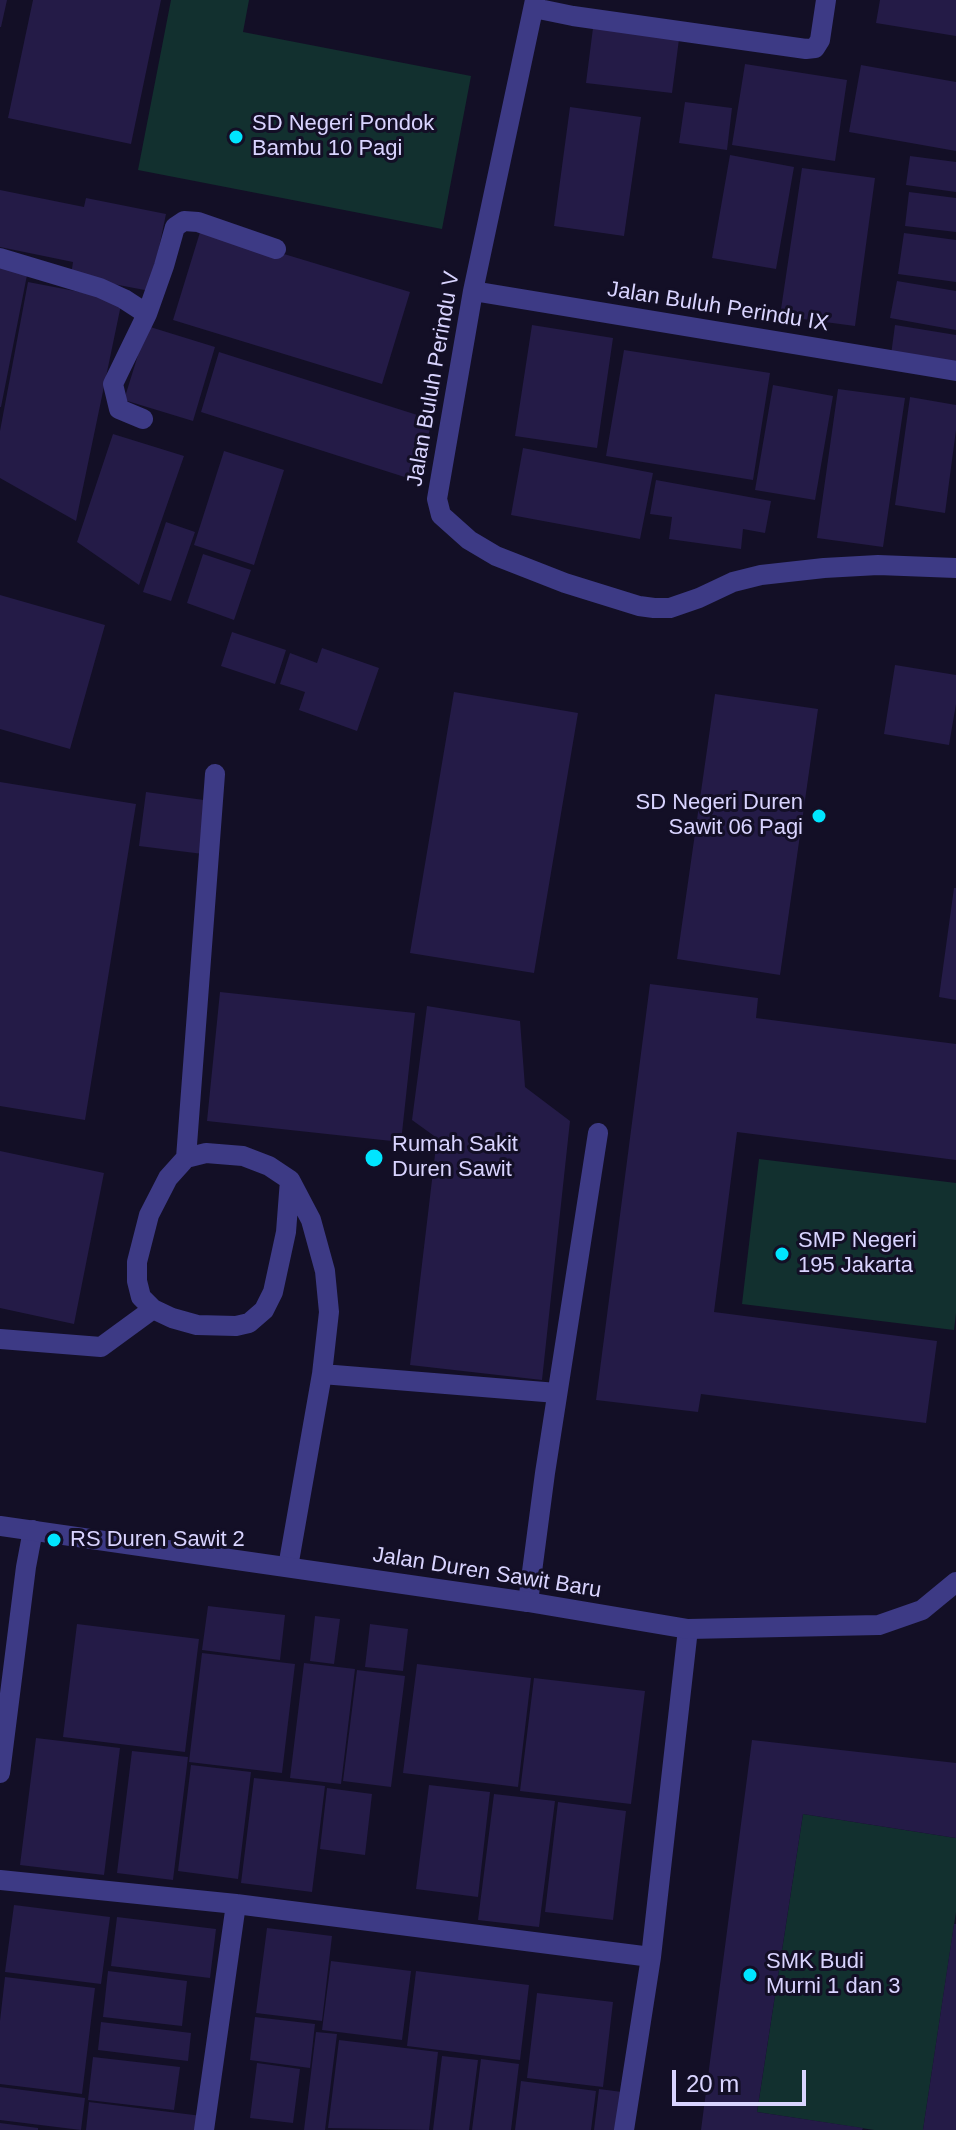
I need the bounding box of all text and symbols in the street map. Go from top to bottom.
place label: SD Negeri Pondok Bambu 10 Pagi [252,111,434,162]
marker: SD Negeri Pondok Bambu 10 Pagi [227,128,245,146]
street label: Jalan Buluh Perindu V [402,270,466,488]
street label: Jalan Buluh Perindu IX [605,276,831,338]
place label: SD Negeri Duren Sawit 06 Pagi [635,790,803,842]
marker: SD Negeri Duren Sawit 06 Pagi [810,807,828,825]
place label: Rumah Sakit Duren Sawit [392,1132,518,1184]
marker: Rumah Sakit Duren Sawit [363,1147,385,1169]
place label: SMP Negeri 195 Jakarta [798,1228,917,1280]
marker: SMP Negeri 195 Jakarta [773,1245,791,1263]
place label: RS Duren Sawit 2 [70,1527,245,1553]
marker: RS Duren Sawit 2 [45,1531,63,1549]
street label: Jalan Duren Sawit Baru [371,1542,603,1604]
place label: SMK Budi Murni 1 dan 3 [766,1949,901,2000]
marker: SMK Budi Murni 1 dan 3 [741,1966,759,1984]
scale bar [676,2054,810,2104]
text: 20 m [686,2070,739,2097]

